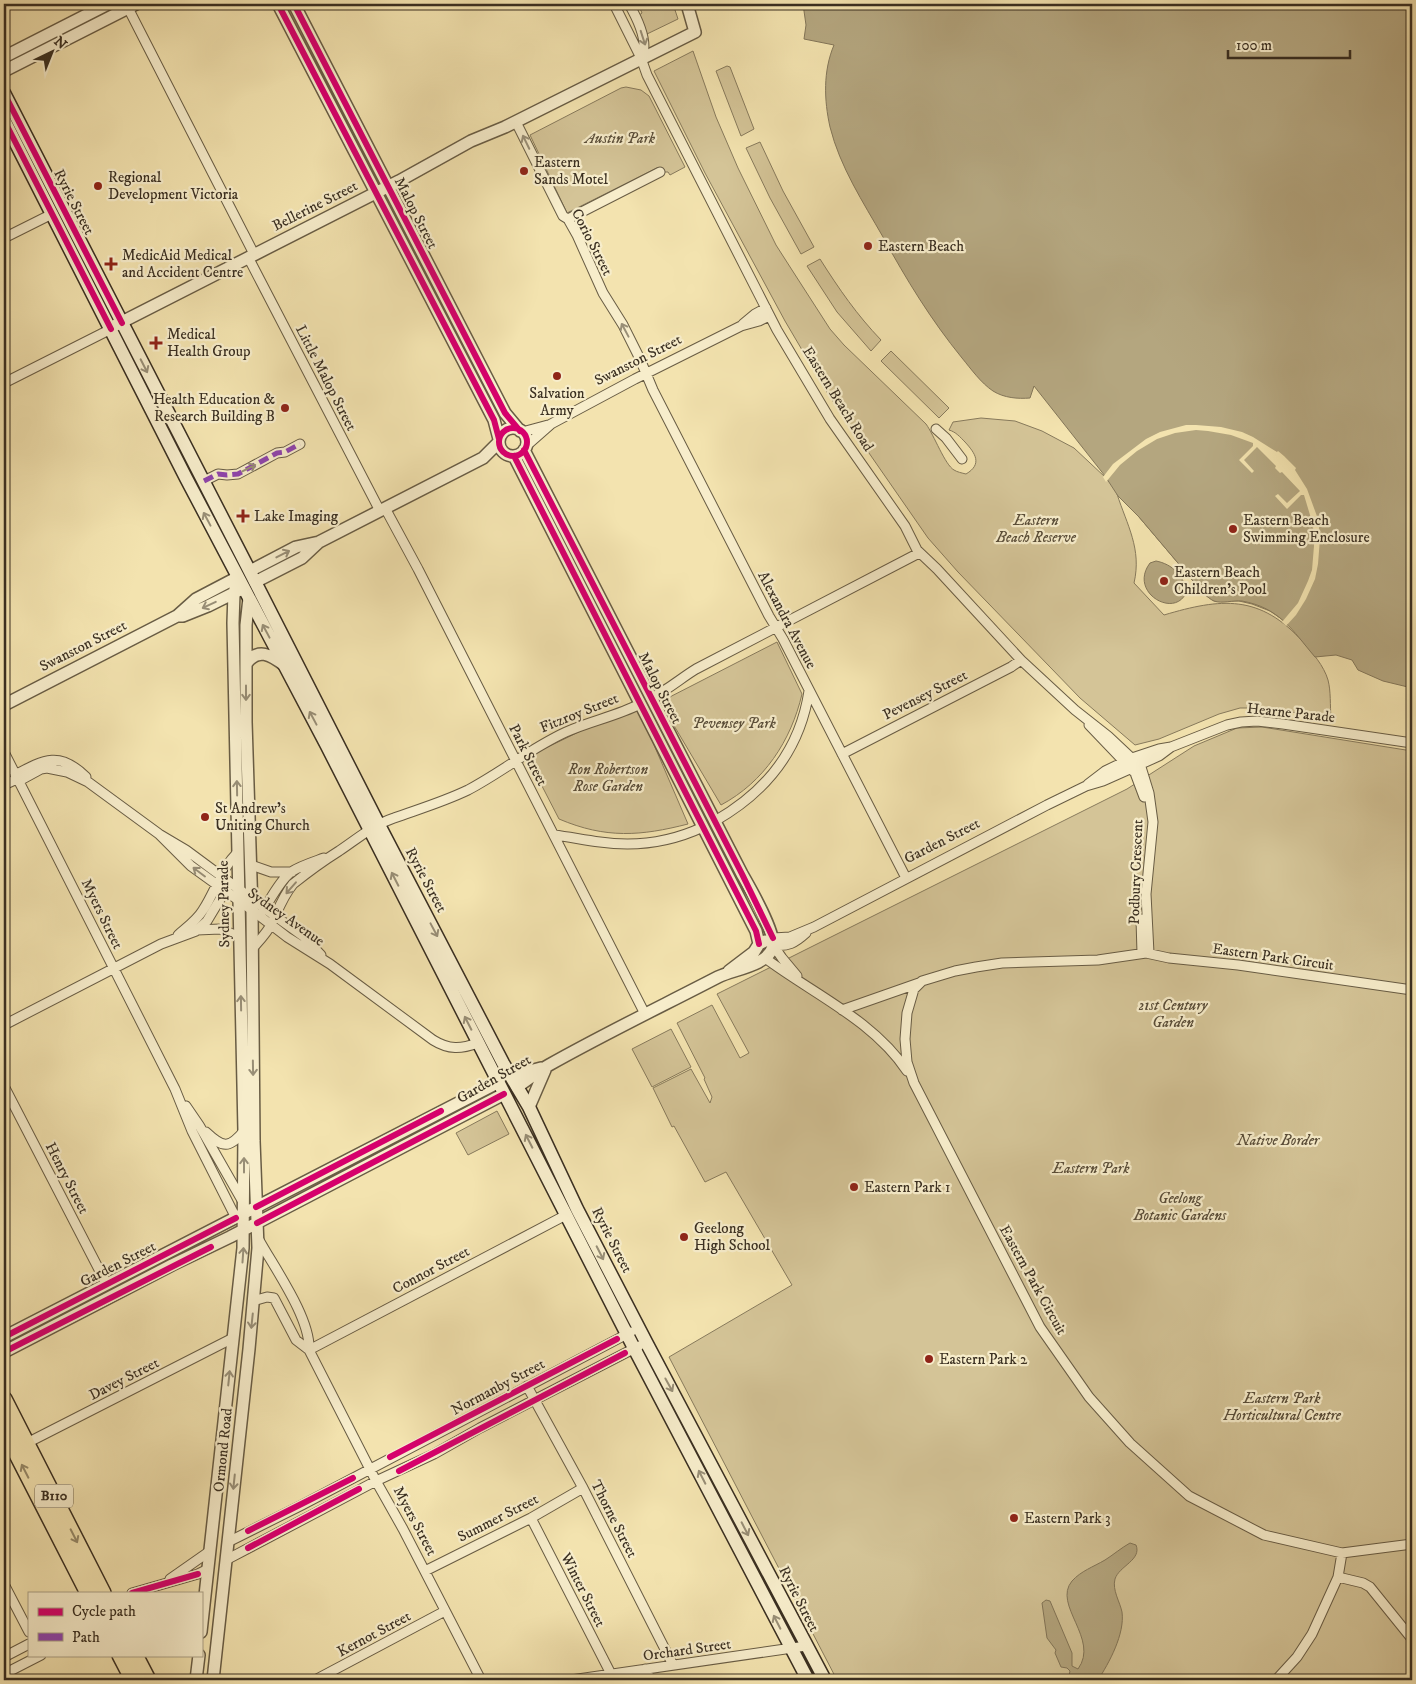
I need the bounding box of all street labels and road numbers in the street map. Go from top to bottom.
street label: Ryrie Street [49,166,99,238]
street label: Malop Street [390,174,442,252]
street label: Bellerine Street [269,176,361,236]
street label: Corio Street [567,205,617,279]
street label: Little Malop Street [291,322,361,434]
street label: Swanston Street [591,330,685,390]
street label: Eastern Beach Road [798,343,878,455]
street label: Alexandra Avenue [753,568,821,672]
street label: Swanston Street [36,616,130,676]
street label: Malop Street [634,649,686,727]
street label: Pevensey Street [880,665,971,724]
street label: Fitzroy Street [537,689,621,737]
street label: Hearne Parade [1246,699,1336,727]
street label: Park Street [504,721,552,789]
street label: Garden Street [901,814,983,868]
street label: Podbury Crescent [1125,819,1147,925]
street label: Ryrie Street [401,844,451,916]
street label: Sydney Parade [214,860,234,948]
street label: Myers Street [77,876,127,952]
street label: Sydney Avenue [244,883,328,951]
street label: Eastern Park Circuit [1211,939,1335,975]
street label: Garden Street [453,1050,535,1108]
street label: Henry Street [41,1139,93,1217]
street label: Ryrie Street [587,1204,637,1276]
street label: Eastern Park Circuit [995,1222,1071,1338]
street label: Garden Street [77,1237,159,1291]
street label: Connor Street [389,1242,473,1298]
street label: Davey Street [86,1353,162,1405]
street label: Normanby Street [448,1354,548,1420]
street label: Ormond Road [209,1407,237,1493]
street label: Thorne Street [586,1477,642,1561]
street label: Myers Street [389,1483,441,1559]
road number: B110 [35,1484,73,1508]
street label: Summer Street [454,1489,542,1546]
street label: Winter Street [556,1549,610,1630]
street label: Ryrie Street [774,1563,824,1635]
street label: Kernot Street [334,1607,414,1661]
street label: Orchard Street [642,1634,732,1666]

